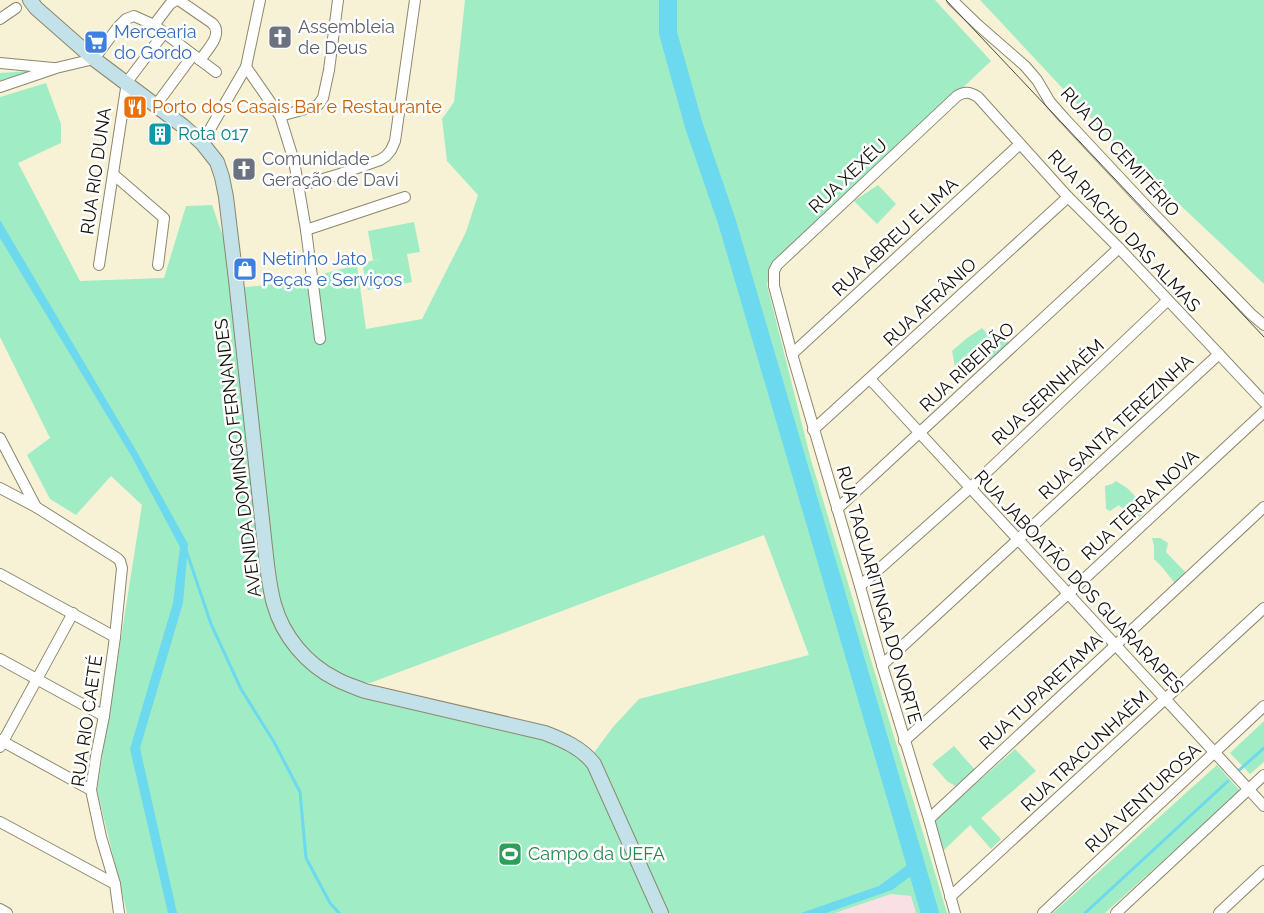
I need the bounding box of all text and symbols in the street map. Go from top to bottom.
place label: Assembleia de Deus [298,16,395,58]
place label: Mercearia do Gordo [114,21,196,63]
church icon: Assembleia de Deus [267,24,293,50]
supermarket icon: Mercearia do Gordo [83,29,109,55]
street label: RUA DO CEMITÉRIO [1057,82,1185,221]
restaurant icon: Porto dos Casais Bar e Restaurante [122,94,148,120]
place label: Porto dos Casais Bar e Restaurante [152,96,442,117]
street label: RUA RIO DUNA [76,106,115,236]
building icon: Rota 017 [147,121,173,147]
place label: Rota 017 [178,123,249,144]
street label: RUA XEXÉU [804,133,891,217]
street label: RUA RIACHO DAS ALMAS [1044,145,1205,316]
place label: Comunidade Geração de Davi [262,148,399,190]
church icon: Comunidade Geração de Davi [231,156,257,182]
street label: RUA ABREU E LIMA [828,173,962,300]
place label: Netinho Jato Peças e Serviços [262,248,403,290]
street label: RUA AFRÂNIO [878,253,980,350]
shop icon: Netinho Jato Peças e Serviços [232,256,258,282]
street label: AVENIDA DOMINGO FERNANDES [210,317,265,599]
street label: RUA RIBEIRÃO [915,318,1018,416]
street label: RUA SERINHAÉM [987,334,1108,449]
street label: RUA SANTA TEREZINHA [1034,350,1197,504]
street label: RUA TERRA NOVA [1077,445,1203,564]
street label: RUA TAQUARITINGA DO NORTE [833,464,926,726]
street label: RUA JABOATÃO DOS GUARARAPES [970,466,1188,698]
street label: RUA TUPARETAMA [975,629,1106,754]
street label: RUA RIO CAETÉ [66,654,106,788]
street label: RUA TRACUNHAÉM [1016,685,1153,815]
street label: RUA VENTUROSA [1081,739,1205,857]
sports icon: Campo da UEFA [497,841,523,867]
place label: Campo da UEFA [528,843,665,864]

